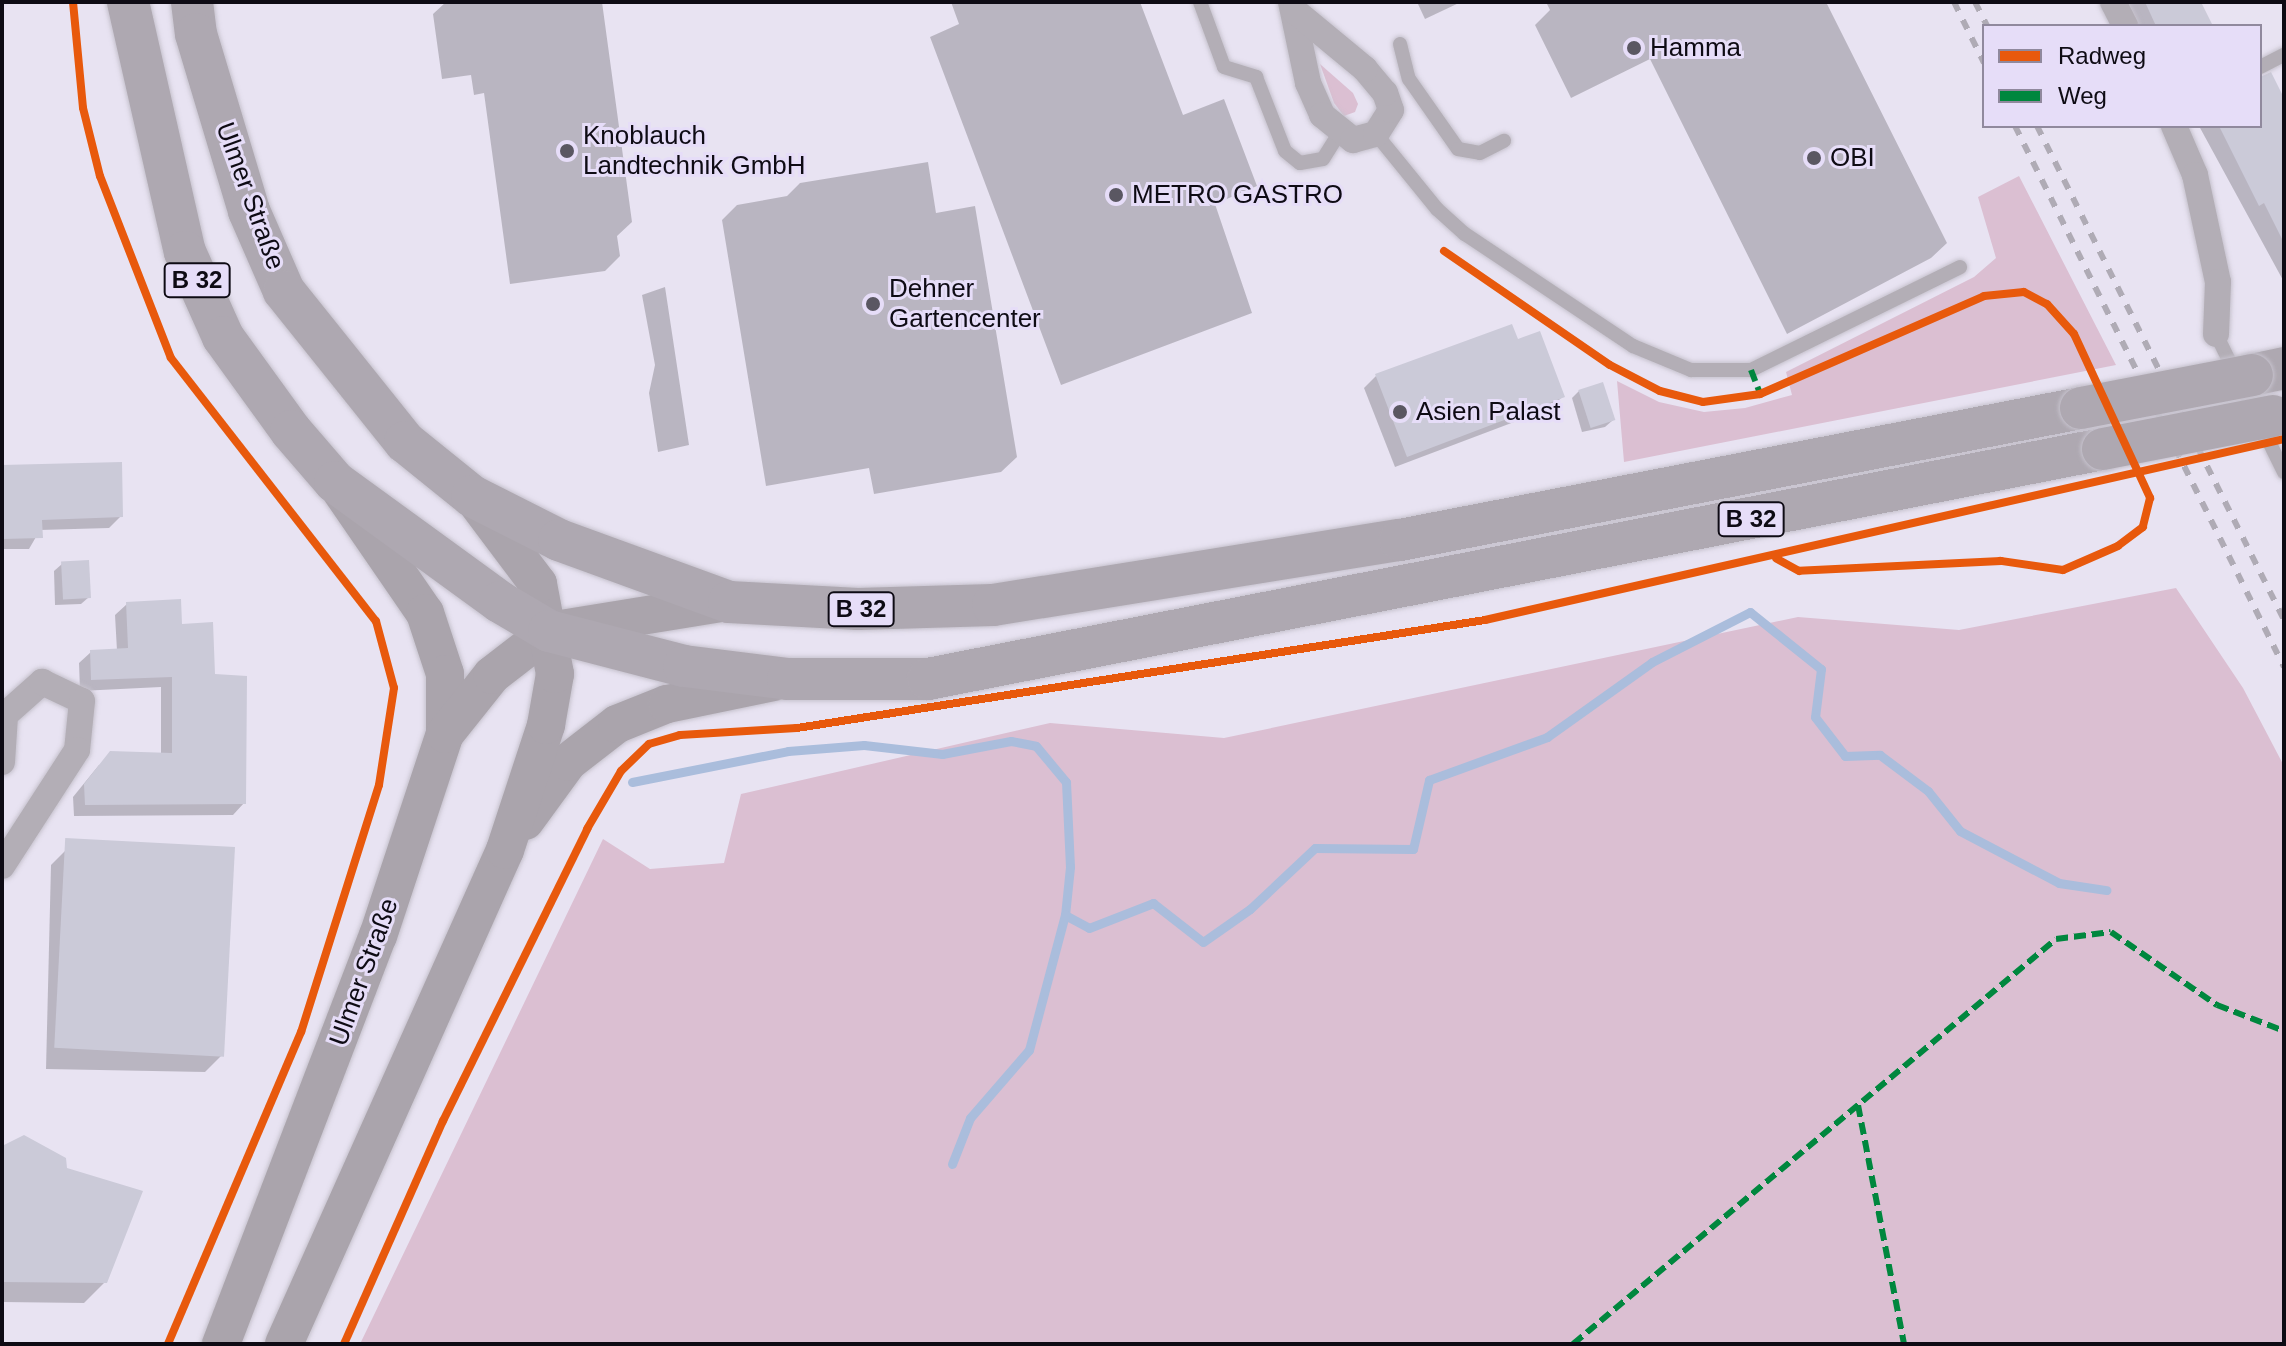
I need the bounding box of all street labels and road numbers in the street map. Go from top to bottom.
street label: Ulmer Straße [209,118,291,274]
road number: B 32 [163,260,231,300]
road number: B 32 [1717,499,1785,539]
road number: B 32 [827,589,895,629]
street label: Ulmer Straße [323,894,405,1050]

